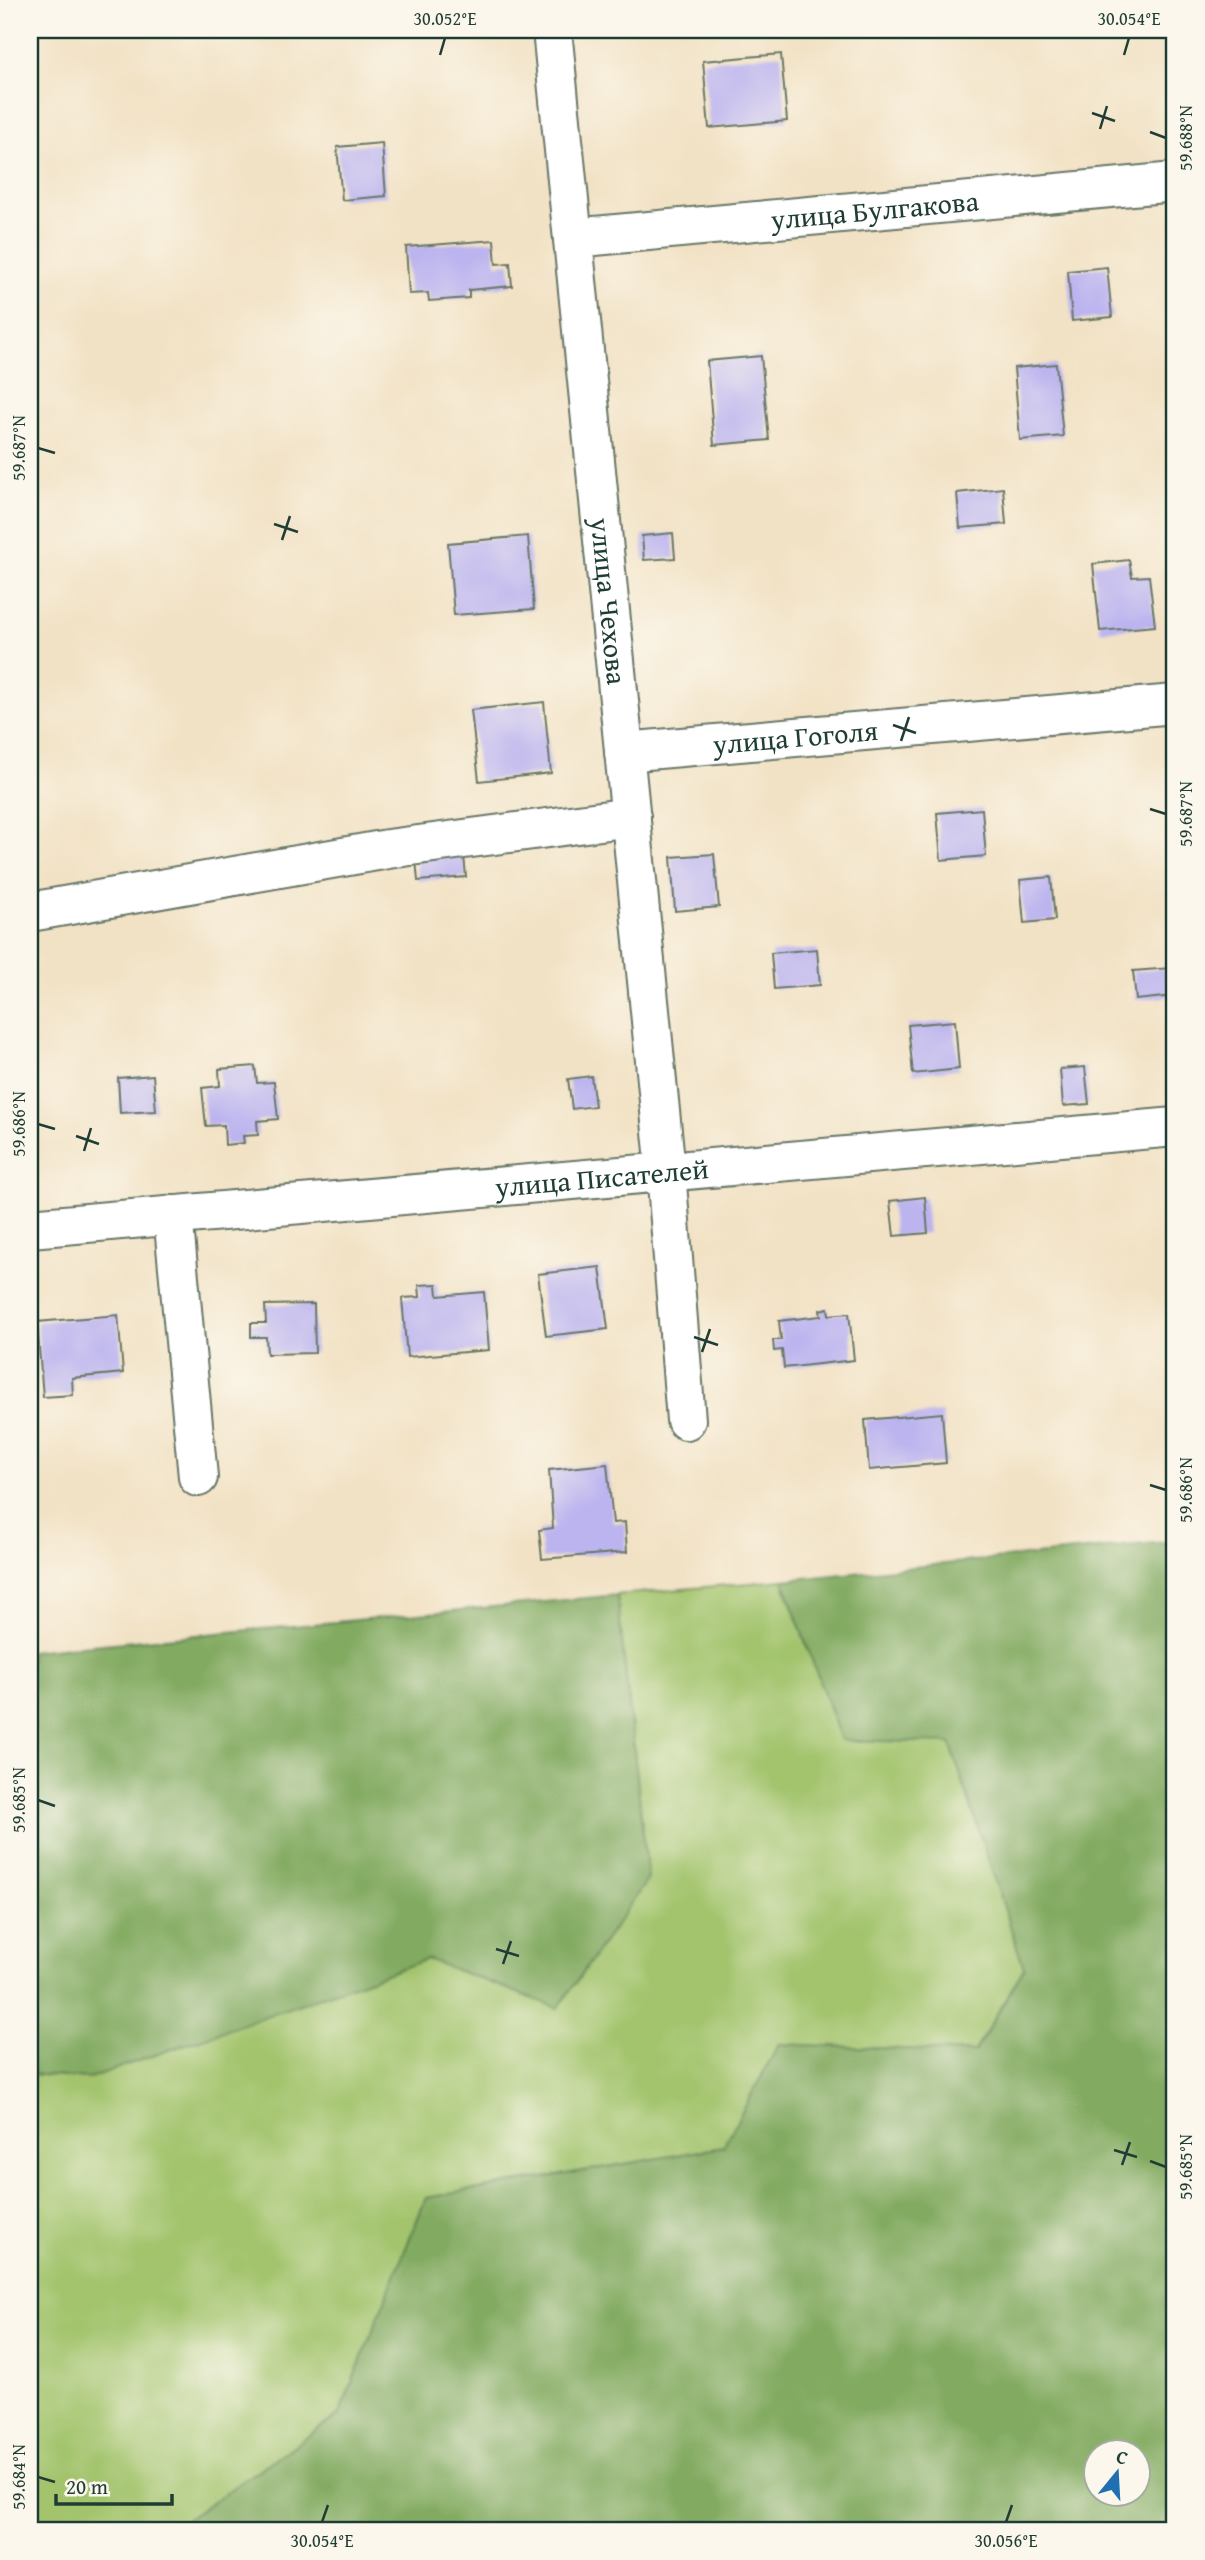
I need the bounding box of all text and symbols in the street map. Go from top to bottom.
text: 30.052°E [413,5,477,32]
text: 30.054°E [1097,5,1161,32]
text: 59.688°N [1172,105,1199,171]
street label: улица Булгакова [768,179,981,240]
text: 59.687°N [5,415,32,481]
street label: улица Чехова [581,515,638,687]
street label: улица Гоголя [710,709,879,764]
text: 59.687°N [1172,781,1199,847]
text: 59.686°N [5,1091,32,1157]
street label: улица Писателей [492,1147,710,1207]
text: 59.686°N [1172,1457,1199,1523]
text: 59.685°N [5,1767,32,1833]
text: 59.685°N [1172,2134,1199,2200]
north arrow [1082,2438,1152,2508]
text: С [1113,2442,1132,2472]
text: 59.684°N [5,2444,32,2510]
scale bar [56,2462,172,2506]
text: 20 m [66,2471,108,2502]
text: 30.054°E [290,2527,354,2554]
text: 30.056°E [974,2527,1038,2554]

